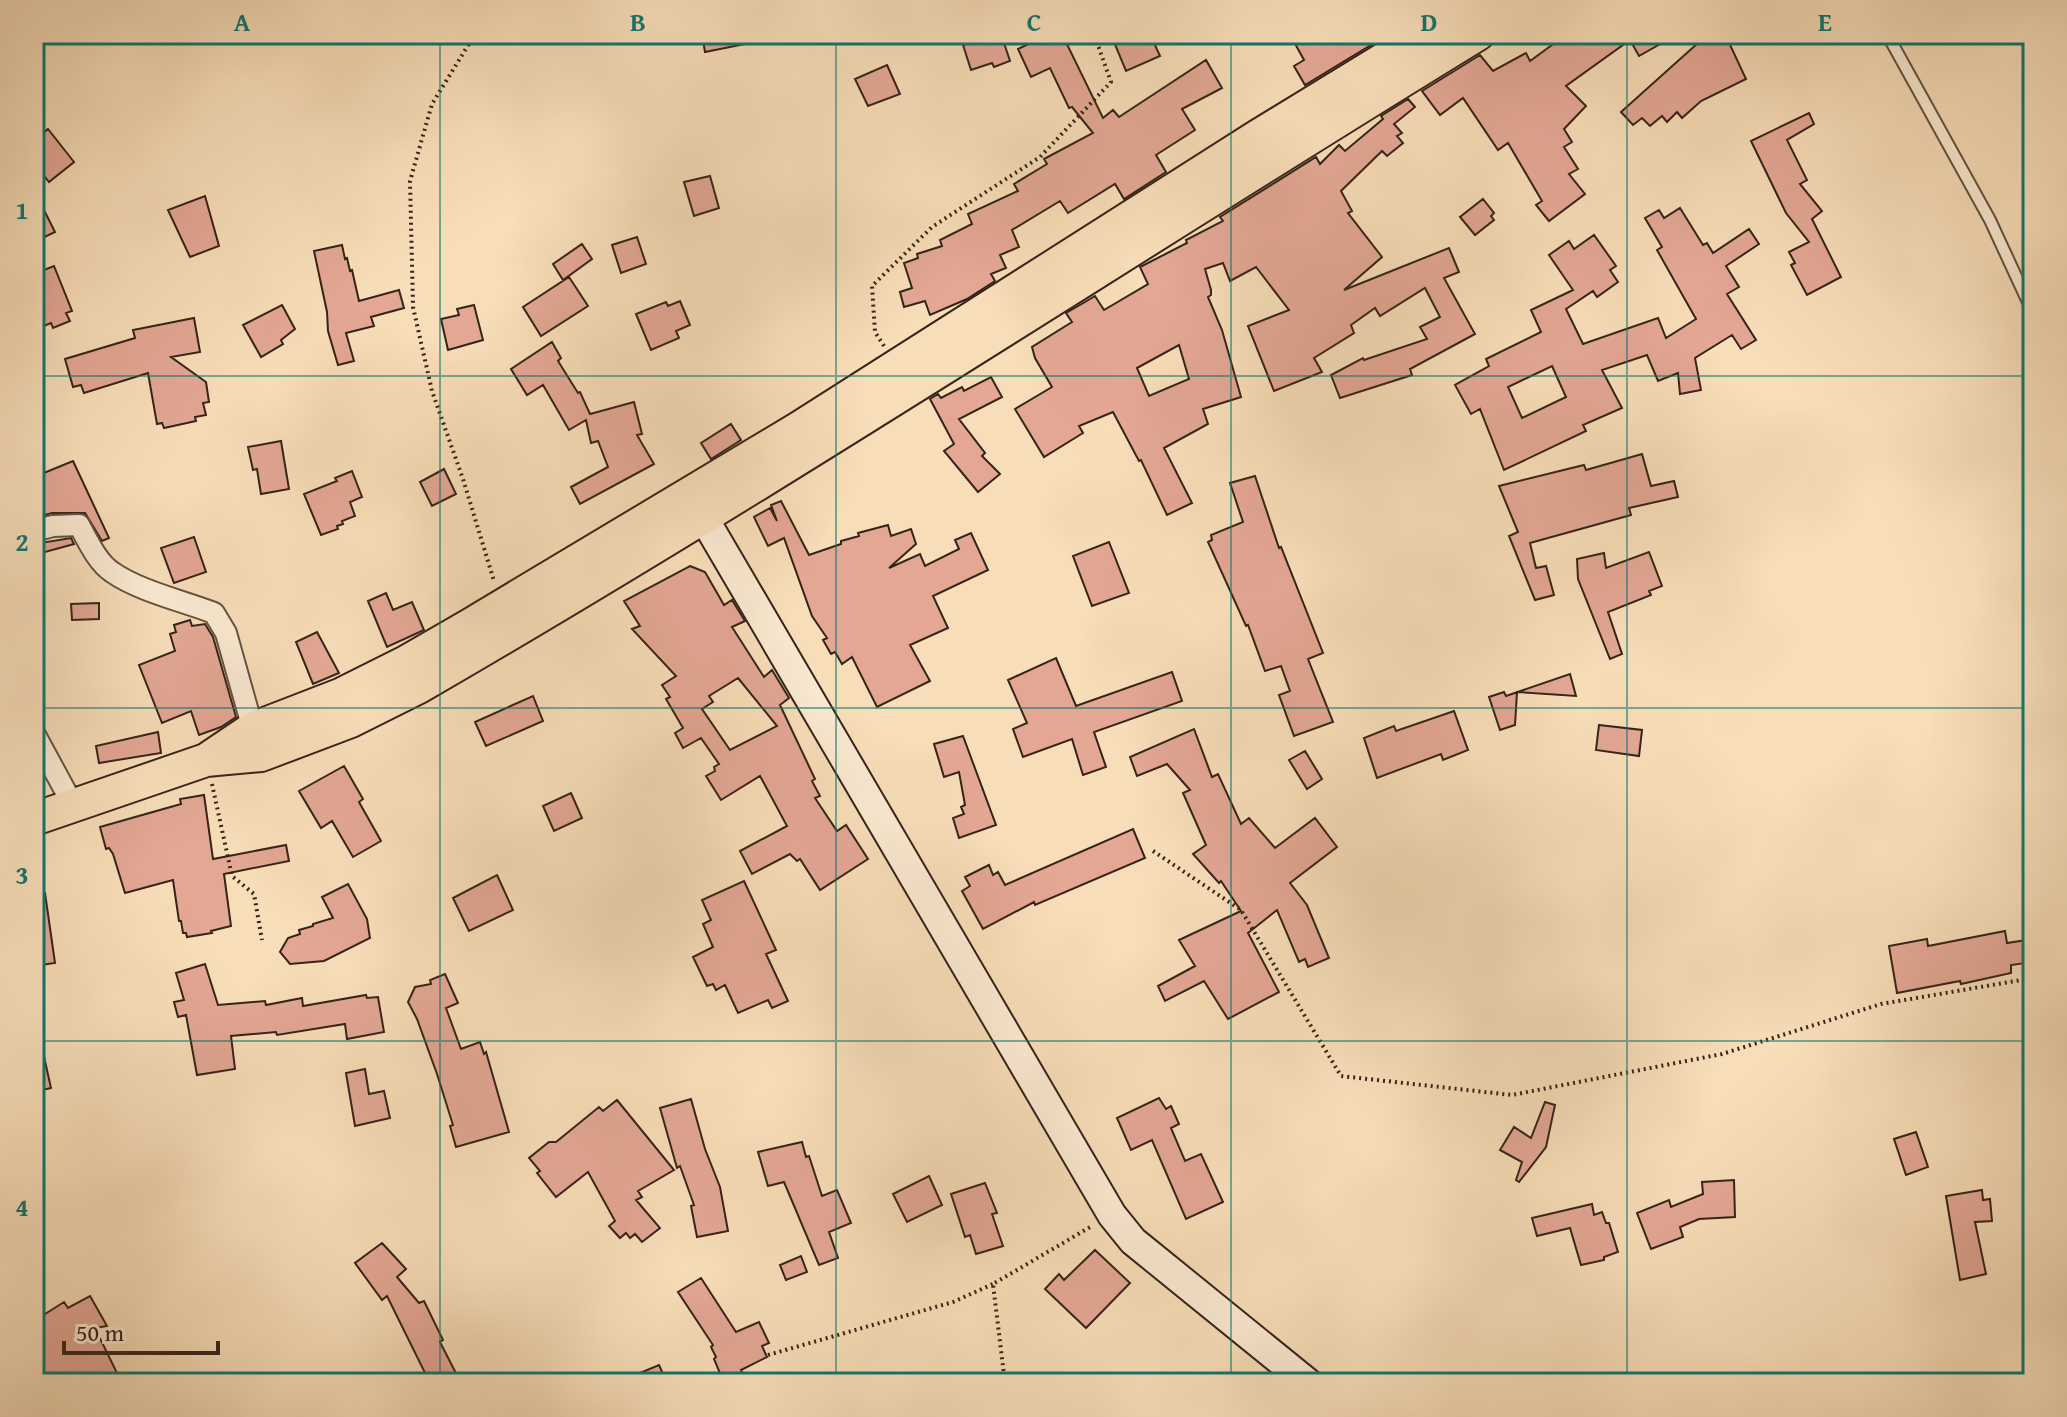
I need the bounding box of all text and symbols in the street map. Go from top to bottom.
text: A [234,2,251,41]
text: B [630,2,646,41]
text: C [1027,2,1041,41]
text: D [1421,2,1437,41]
text: E [1818,2,1832,41]
text: 1 [15,190,29,229]
text: 2 [15,522,29,561]
text: 3 [15,855,29,894]
text: 4 [15,1187,29,1226]
scale bar [64,1305,218,1355]
text: 50 m [76,1315,124,1350]

